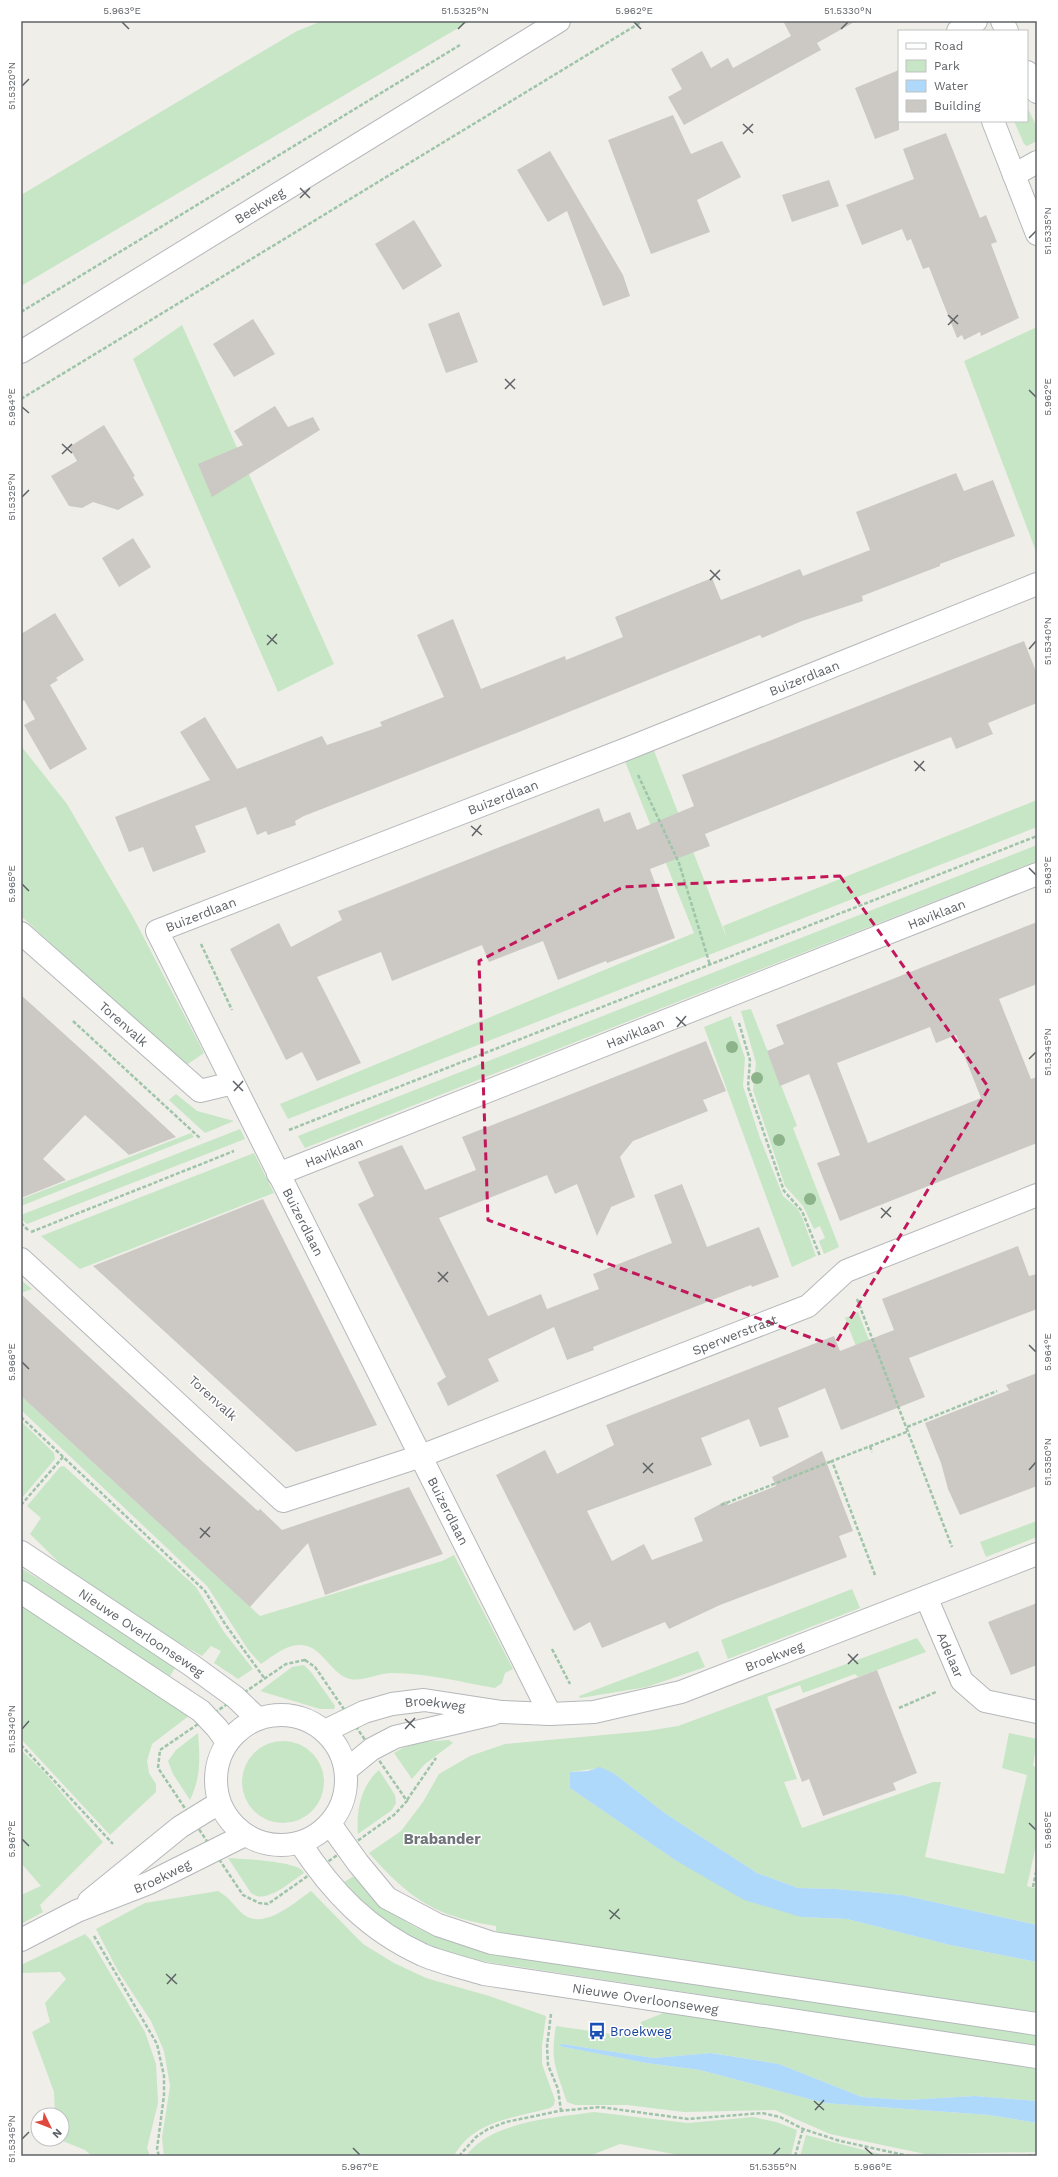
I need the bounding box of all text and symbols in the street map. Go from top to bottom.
text: 5.963°E [103,5,141,16]
text: 51.5325°N [441,5,489,16]
text: 5.962°E [615,5,653,16]
text: 51.5330°N [824,5,872,16]
legend [898,30,1028,122]
text: Road [934,39,963,53]
text: Park [934,59,960,73]
text: 51.5320°N [6,62,17,110]
text: Water [934,79,969,93]
text: Building [934,99,981,113]
street label: Beekweg [232,184,287,226]
text: 51.5335°N [1042,207,1053,255]
text: 5.962°E [1042,378,1053,416]
text: 5.964°E [6,388,17,426]
text: 51.5325°N [6,473,17,521]
text: 51.5340°N [1042,617,1053,665]
street label: Buizerdlaan [767,657,841,698]
street label: Buizerdlaan [465,776,540,817]
text: 5.963°E [1042,856,1053,894]
text: 5.965°E [6,865,17,903]
street label: Buizerdlaan [163,894,238,934]
street label: Haviklaan [905,896,968,932]
street label: Torenvalk [96,998,152,1050]
street label: Haviklaan [604,1015,666,1051]
text: 51.5345°N [1042,1028,1053,1076]
street label: Haviklaan [303,1134,365,1170]
street label: Buizerdlaan [279,1185,327,1259]
street label: Sperwerstraat [690,1311,780,1358]
text: 5.964°E [1042,1333,1053,1371]
text: 5.966°E [6,1343,17,1381]
street label: Torenvalk [186,1372,241,1424]
text: 51.5350°N [1042,1438,1053,1486]
street label: Buizerdlaan [424,1474,472,1548]
street label: Nieuwe Overloonseweg [76,1585,207,1680]
street label: Adelaar [934,1630,967,1680]
street label: Broekweg [743,1638,806,1674]
street label: Broekweg [404,1692,467,1714]
text: 51.5340°N [6,1705,17,1753]
text: 5.965°E [1042,1811,1053,1849]
text: 5.967°E [6,1820,17,1858]
district label: Brabander [403,1830,481,1848]
street label: Broekweg [131,1856,193,1896]
street label: Nieuwe Overloonseweg [571,1980,720,2017]
bus stop icon: Broekweg [587,2021,607,2041]
place label: Broekweg [610,2024,671,2039]
north arrow [30,2107,70,2147]
text: 51.5345°N [6,2115,17,2163]
text: N [49,2126,64,2141]
text: 5.967°E [341,2161,379,2172]
text: 51.5355°N [749,2161,797,2172]
text: 5.966°E [854,2161,892,2172]

